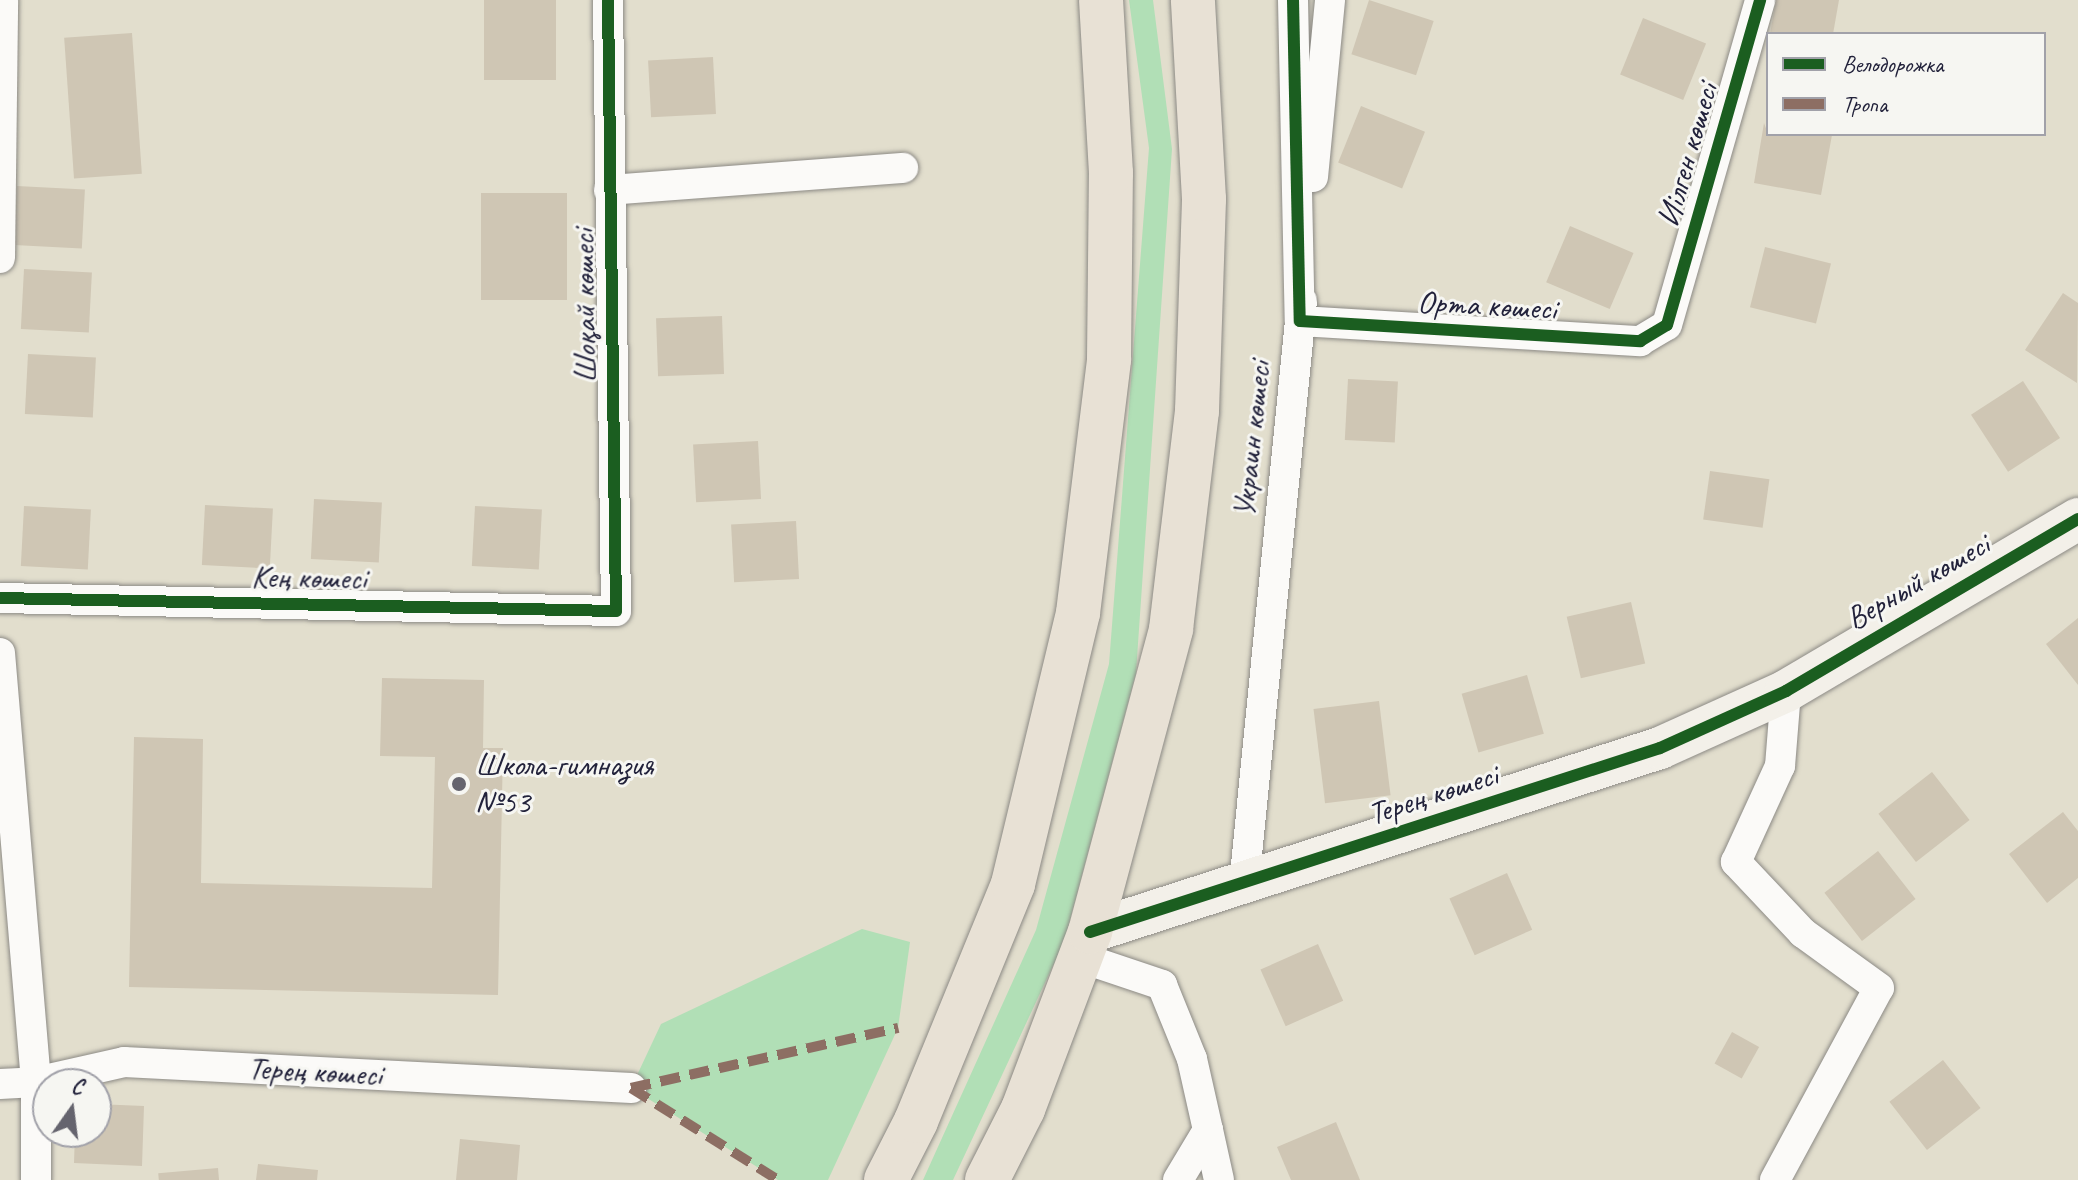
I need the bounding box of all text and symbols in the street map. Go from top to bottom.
legend [1766,32,2046,136]
text: Велодорожка [1842,49,1943,79]
street label: Иілген көшесі [1649,79,1727,231]
text: Тропа [1842,89,1887,119]
street label: Шоқай көшесі [564,228,606,384]
street label: Орта көшесі [1417,283,1557,329]
street label: Украин көшесі [1225,359,1279,519]
street label: Верный көшесі [1839,526,1997,638]
street label: Кең көшесі [251,558,367,598]
place label: Школа-гимназия №53 [475,747,653,822]
street label: Терең көшесі [1363,756,1503,834]
marker: Школа-гимназия №53 [450,775,468,793]
street label: Терең көшесі [247,1049,383,1095]
north arrow [32,1068,112,1148]
text: С [69,1072,86,1102]

